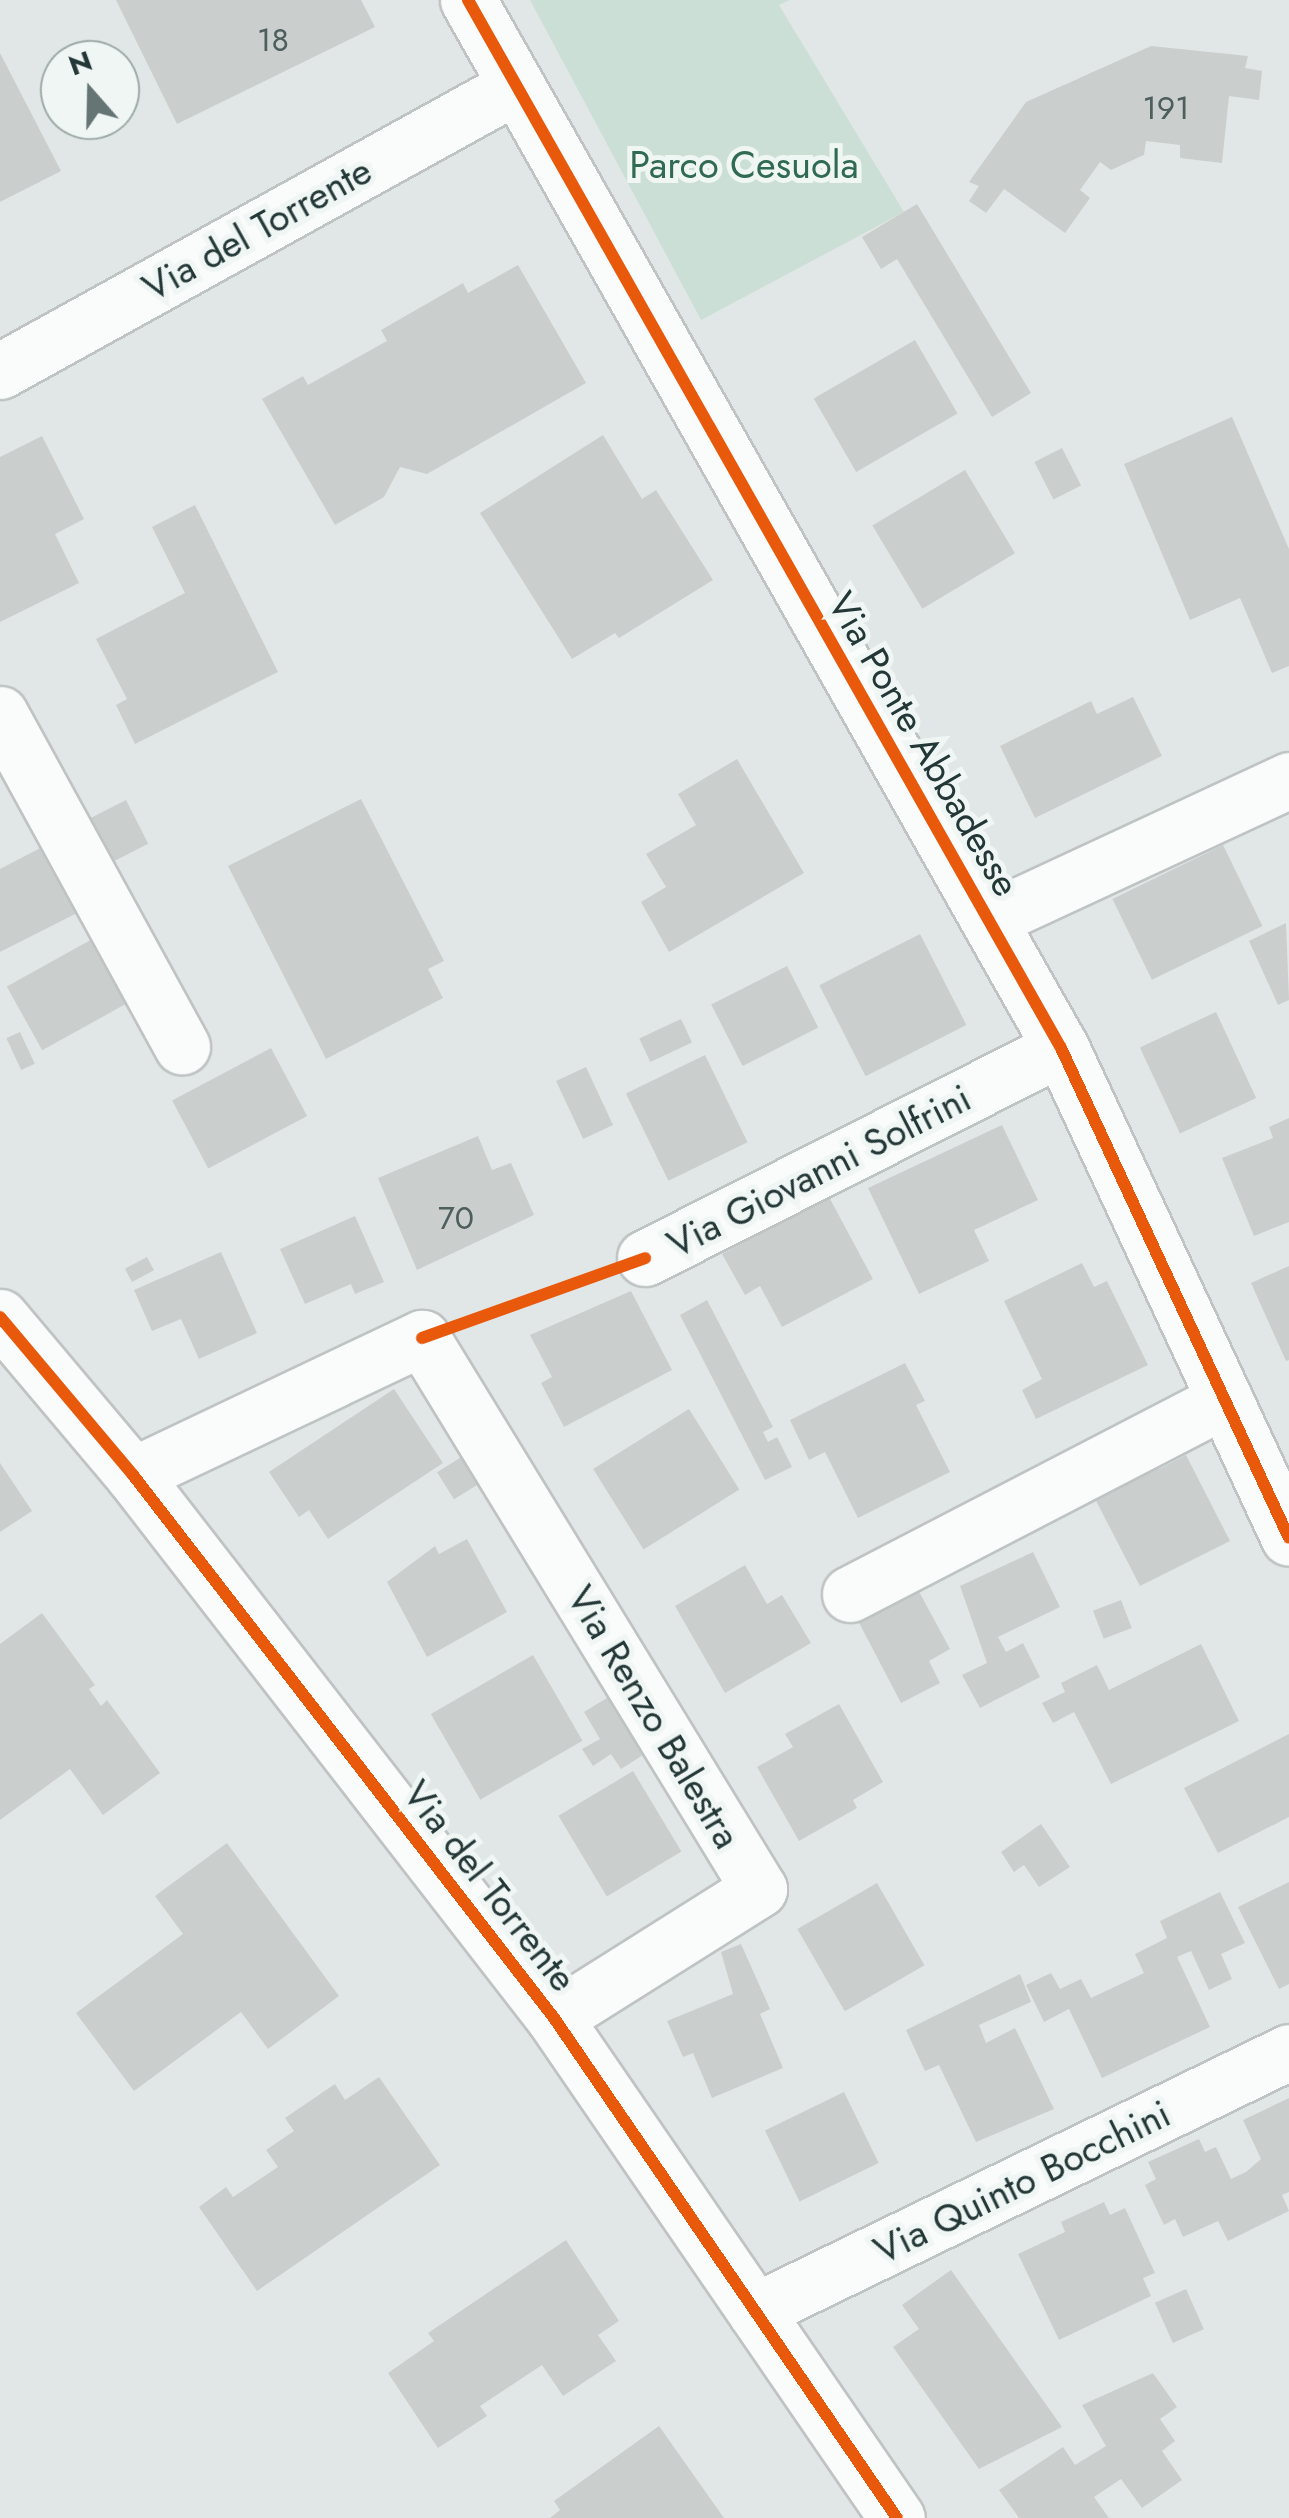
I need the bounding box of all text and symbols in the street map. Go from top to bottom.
house number: 18 [257,21,289,59]
north arrow [40,40,140,140]
text: N [63,40,98,86]
house number: 191 [1142,89,1190,127]
park label: Parco Cesuola [629,142,859,188]
street label: Via del Torrente [135,147,379,311]
street label: Via Ponte Abbadesse [818,584,1030,904]
street label: Via Giovanni Solfrini [660,1075,978,1267]
house number: 70 [438,1199,474,1237]
street label: Via Renzo Balestra [558,1578,750,1856]
street label: Via del Torrente [394,1772,586,2000]
street label: Via Quinto Bocchini [867,2091,1177,2273]

